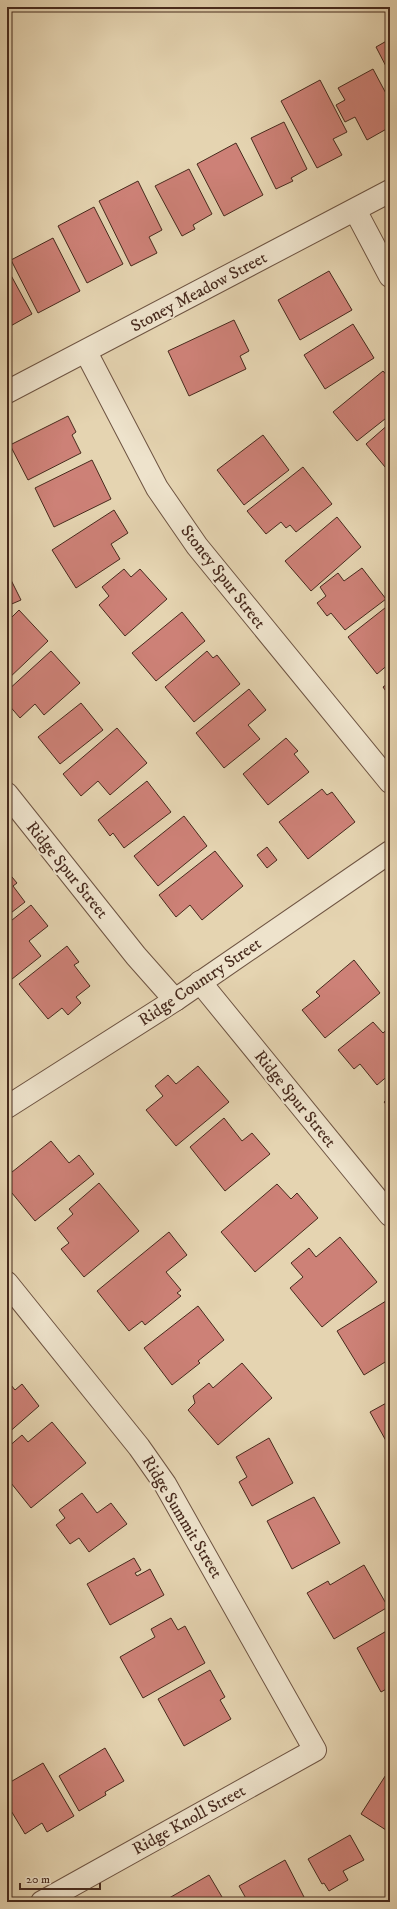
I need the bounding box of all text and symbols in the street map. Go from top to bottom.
street label: Stoney Meadow Street [127,247,271,337]
street label: Stoney Spur Street [176,521,271,634]
street label: Ridge Spur Street [21,817,113,924]
street label: Ridge Country Street [134,932,266,1031]
street label: Ridge Spur Street [249,1046,341,1153]
street label: Ridge Summit Street [137,1452,228,1583]
street label: Ridge Knoll Street [128,1780,250,1860]
scale bar [20,1865,100,1891]
text: 20 m [26,1872,50,1887]

